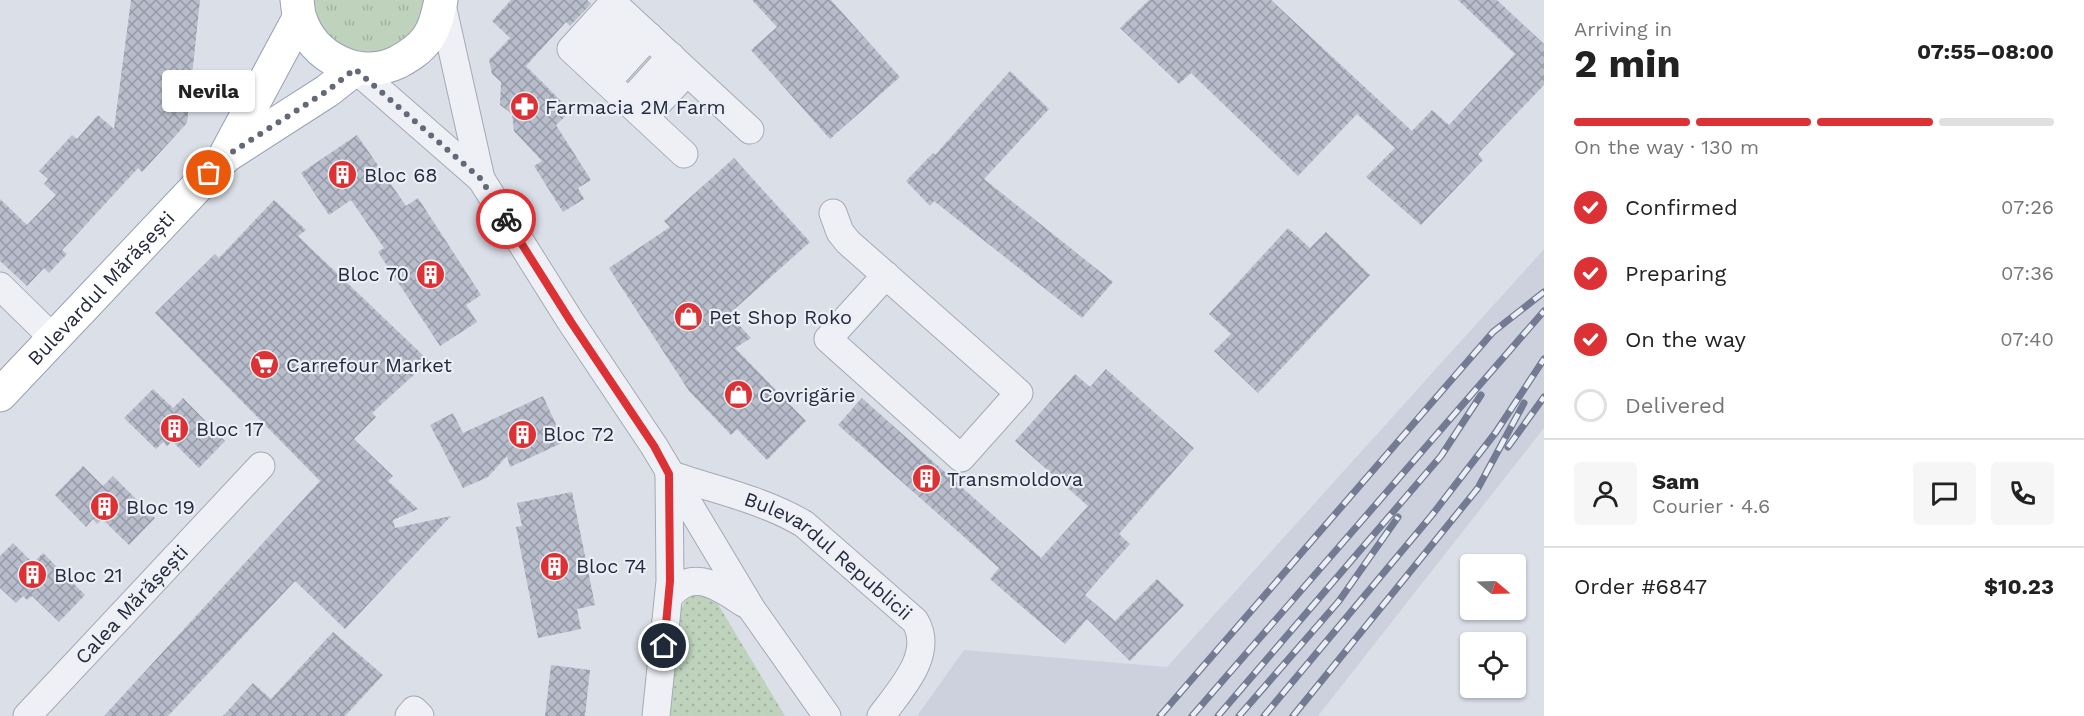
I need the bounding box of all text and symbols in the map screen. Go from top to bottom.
text: Arriving in [1574,17,1672,41]
text: 07:55–08:00 [1917,39,2054,64]
text: 2 min [1574,41,1681,86]
callout: Nevila [162,71,256,113]
text: Nevila [178,79,239,103]
pharmacy icon: Farmacia 2M Farm [508,91,540,123]
place label: Farmacia 2M Farm [545,95,726,119]
text: On the way · 130 m [1574,135,1759,159]
pin [183,147,234,198]
icon: bag [192,156,225,189]
building icon: Bloc 68 [327,159,359,191]
place label: Bloc 68 [364,163,438,187]
courier [476,189,536,249]
icon: check [1574,191,1607,224]
text: Confirmed [1625,195,1738,220]
text: 07:26 [2001,195,2054,219]
icon: bike [490,203,523,236]
street label: Bulevardul Mărășești [22,206,179,370]
icon: check [1574,257,1607,290]
building icon: Bloc 70 [414,258,446,290]
text: Preparing [1625,261,1726,286]
text: 07:36 [2001,261,2054,285]
place label: Bloc 70 [337,262,409,286]
shop icon: Pet Shop Roko [672,301,704,333]
place label: Pet Shop Roko [709,305,852,329]
icon: check [1574,323,1607,356]
text: On the way [1625,327,1746,352]
text: 07:40 [2000,327,2054,351]
supermarket icon: Carrefour Market [249,349,281,381]
place label: Carrefour Market [286,353,453,377]
shop icon: Covrigărie [722,379,754,411]
place label: Covrigărie [759,383,856,407]
text: Delivered [1625,393,1725,418]
building icon: Bloc 17 [159,413,191,445]
place label: Bloc 17 [196,417,264,441]
building icon: Bloc 72 [506,418,538,450]
place label: Bloc 72 [543,422,614,446]
button: person [1574,462,1637,525]
button: chat [1913,462,1976,525]
button: phone [1991,462,2054,525]
building icon: Transmoldova [910,463,942,495]
place label: Transmoldova [947,467,1083,491]
text: Sam [1652,469,1700,494]
street label: Bulevardul Republicii [741,487,917,625]
building icon: Bloc 19 [89,491,121,523]
text: Courier · 4.6 [1652,494,1770,518]
place label: Bloc 19 [126,495,195,519]
street label: Calea Mărășești [70,540,193,669]
building icon: Bloc 74 [539,550,571,582]
place label: Bloc 74 [576,554,647,578]
north arrow [1460,554,1526,620]
map controls [1460,554,1526,698]
building icon: Bloc 21 [17,559,49,591]
place label: Bloc 21 [54,563,123,587]
text: Order #6847 [1574,574,1707,599]
text: $10.23 [1984,574,2054,599]
pin [638,620,689,671]
icon: home [647,629,680,662]
button: locate [1460,632,1526,698]

